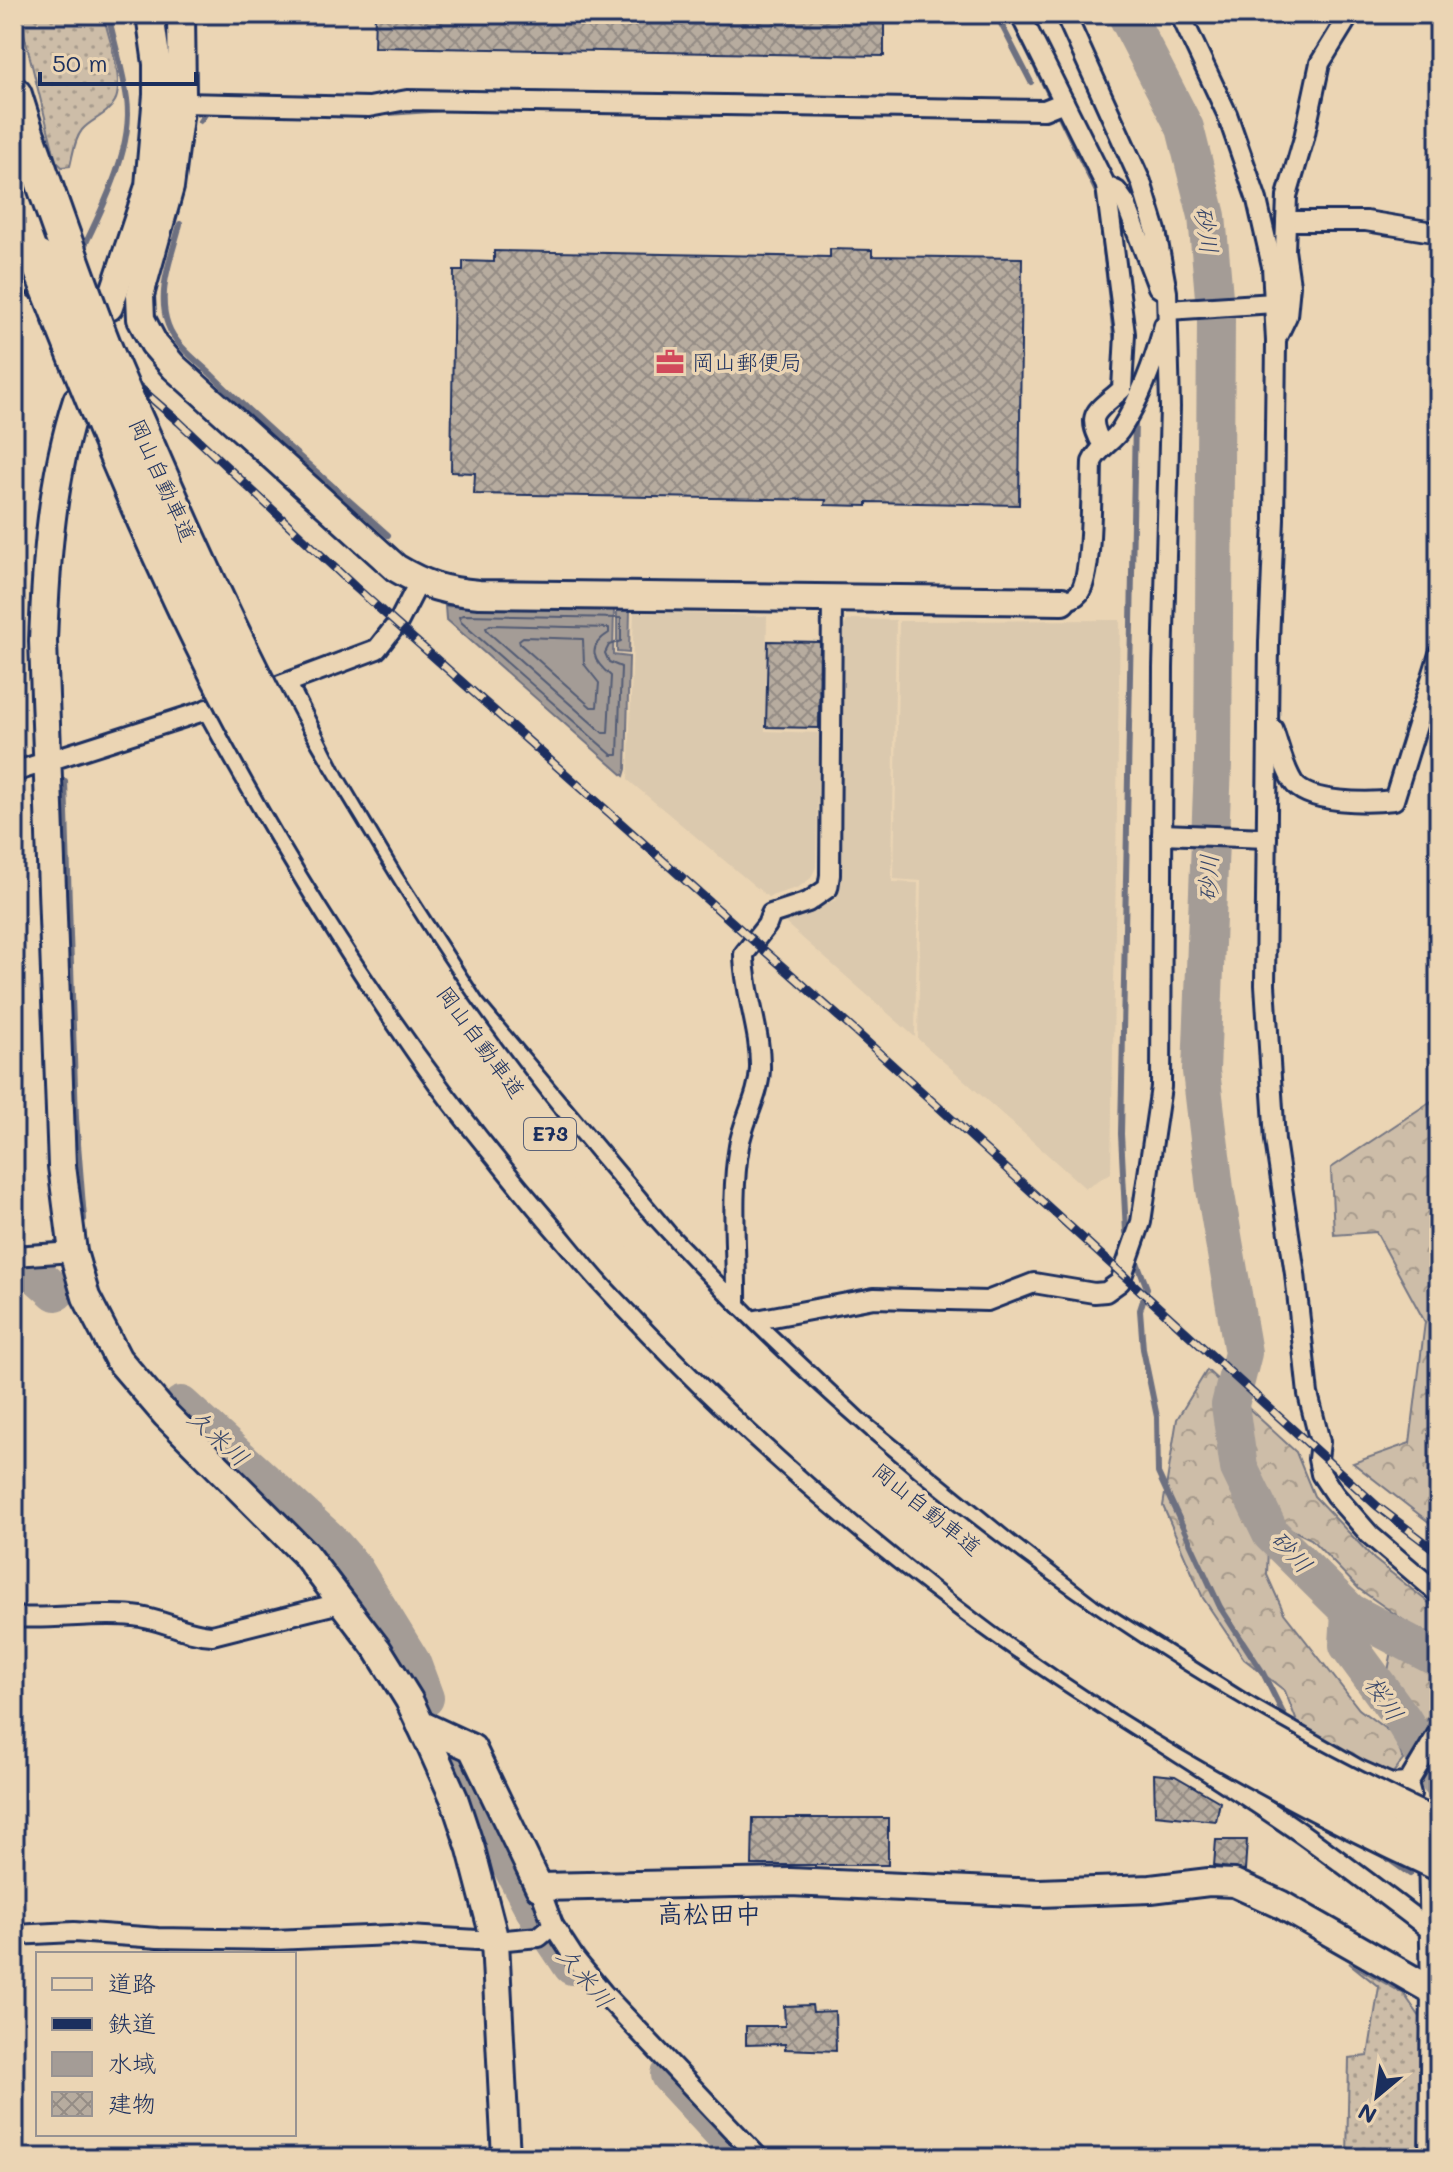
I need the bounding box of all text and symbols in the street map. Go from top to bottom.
scale bar [40,36,196,86]
text: 50 m [52,47,108,78]
water label: 砂川 [1189,204,1226,256]
office icon: 岡山郵便局 [655,347,685,377]
place label: 岡山郵便局 [692,347,802,376]
street label: 岡山自動車道 [123,414,204,546]
water label: 砂川 [1191,853,1224,902]
street label: 岡山自動車道 [431,980,532,1104]
road number: E73 [524,1118,576,1150]
water label: 久米川 [182,1401,256,1472]
street label: 岡山自動車道 [867,1456,988,1561]
water label: 砂川 [1264,1523,1320,1579]
water label: 桜川 [1359,1670,1412,1727]
district label: 高松田中 [657,1896,761,1930]
water label: 久米川 [551,1939,621,2015]
legend [36,1952,296,2136]
text: 道路 [108,1967,156,1998]
text: 鉄道 [108,2007,156,2038]
text: 水域 [108,2047,156,2078]
north arrow [1337,2056,1417,2136]
text: 建物 [108,2087,156,2118]
text: N [1353,2097,1381,2131]

